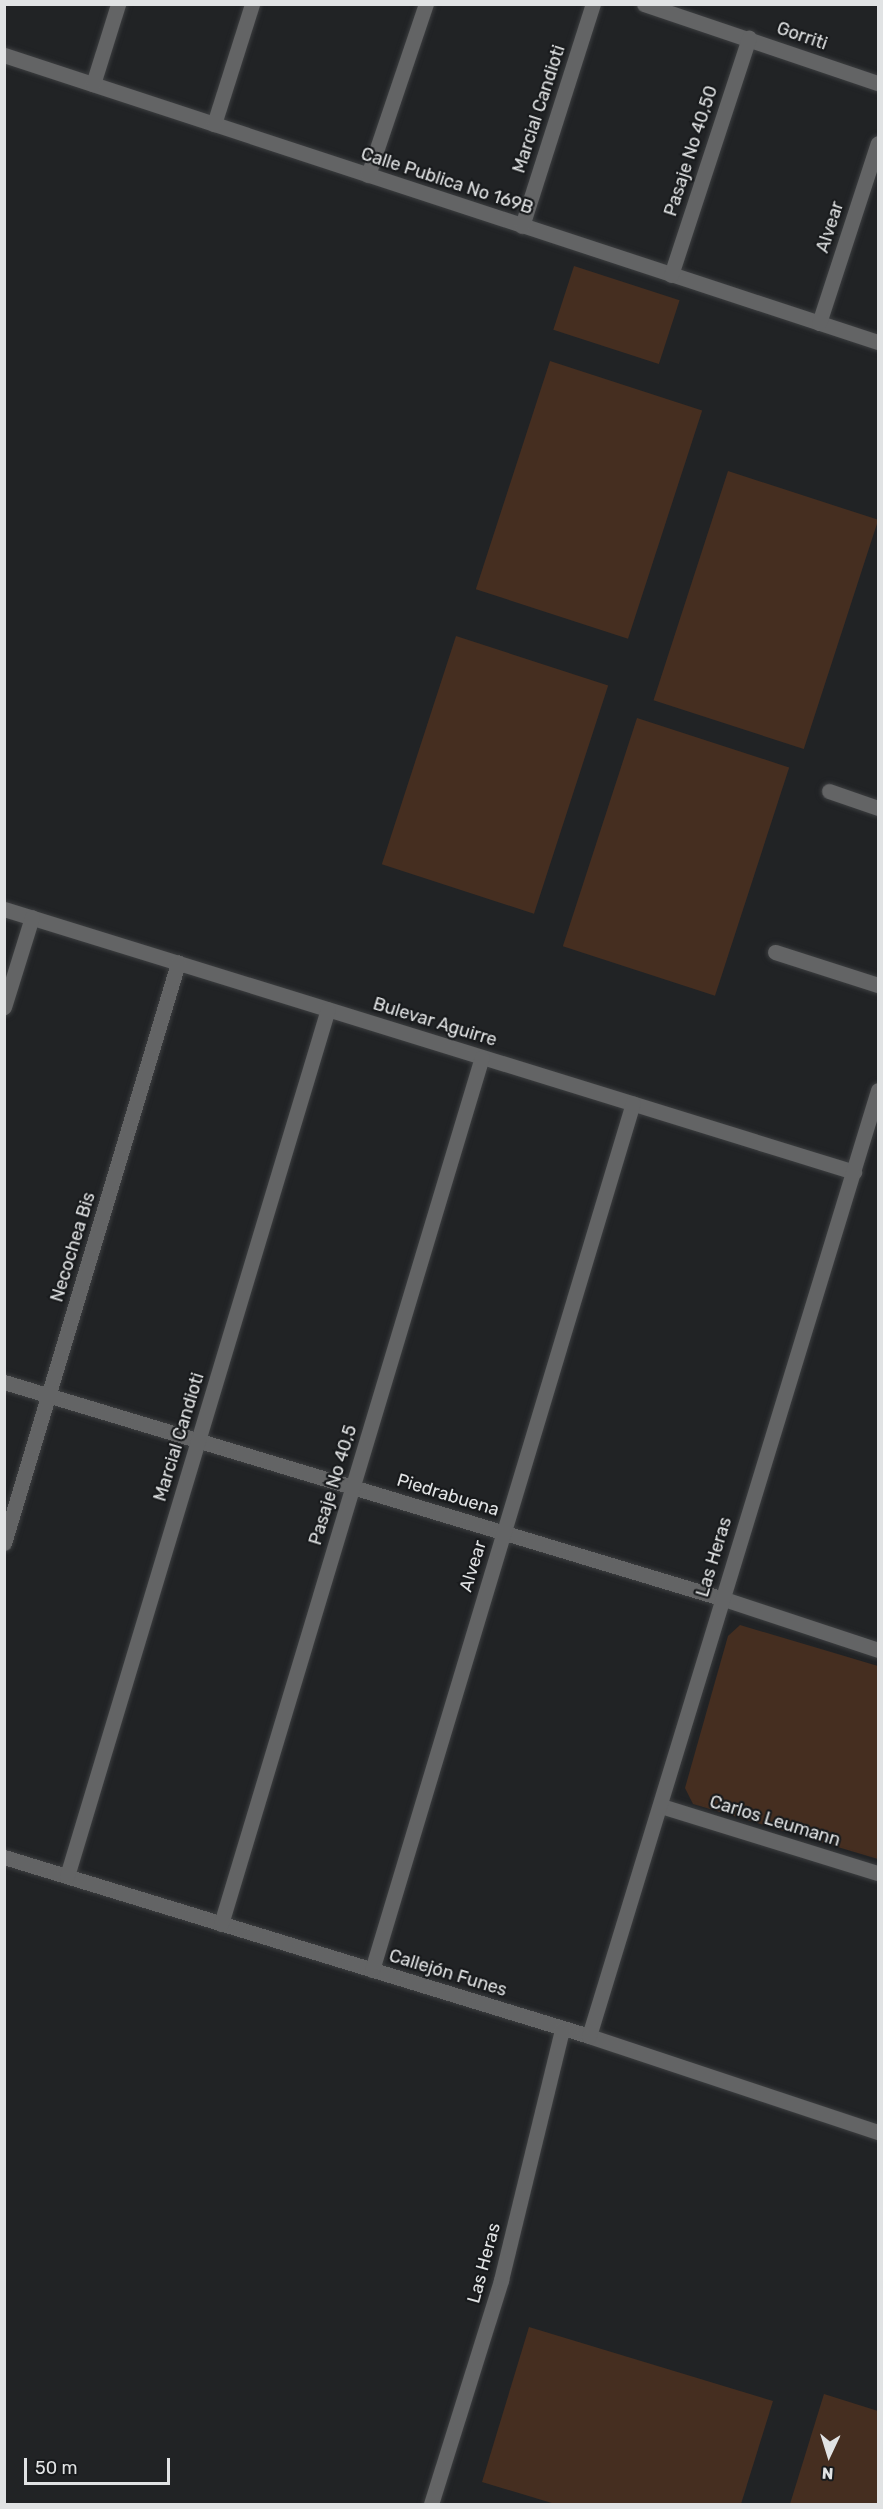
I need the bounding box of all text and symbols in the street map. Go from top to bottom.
street label: Gorriti [774,17,830,55]
street label: Marcial Candioti [508,42,570,176]
street label: Pasaje No 40,50 [660,83,722,219]
street label: Calle Publica No 169B [358,143,536,219]
street label: Alvear [812,198,848,256]
street label: Bulevar Aguirre [370,993,500,1051]
street label: Necochea Bis [46,1189,100,1305]
street label: Marcial Candioti [149,1370,209,1504]
street label: Pasaje No 40,5 [304,1422,362,1548]
street label: Piedrabuena [394,1469,502,1521]
street label: Las Heras [692,1514,736,1600]
street label: Alvear [455,1538,491,1594]
street label: Carlos Leumann [707,1791,843,1851]
street label: Callejón Funes [386,1945,510,2001]
street label: Las Heras [463,2220,505,2306]
north arrow [799,2425,859,2485]
scale bar [27,2446,172,2484]
text: 50 m [35,2457,78,2479]
text: N [821,2464,834,2483]

